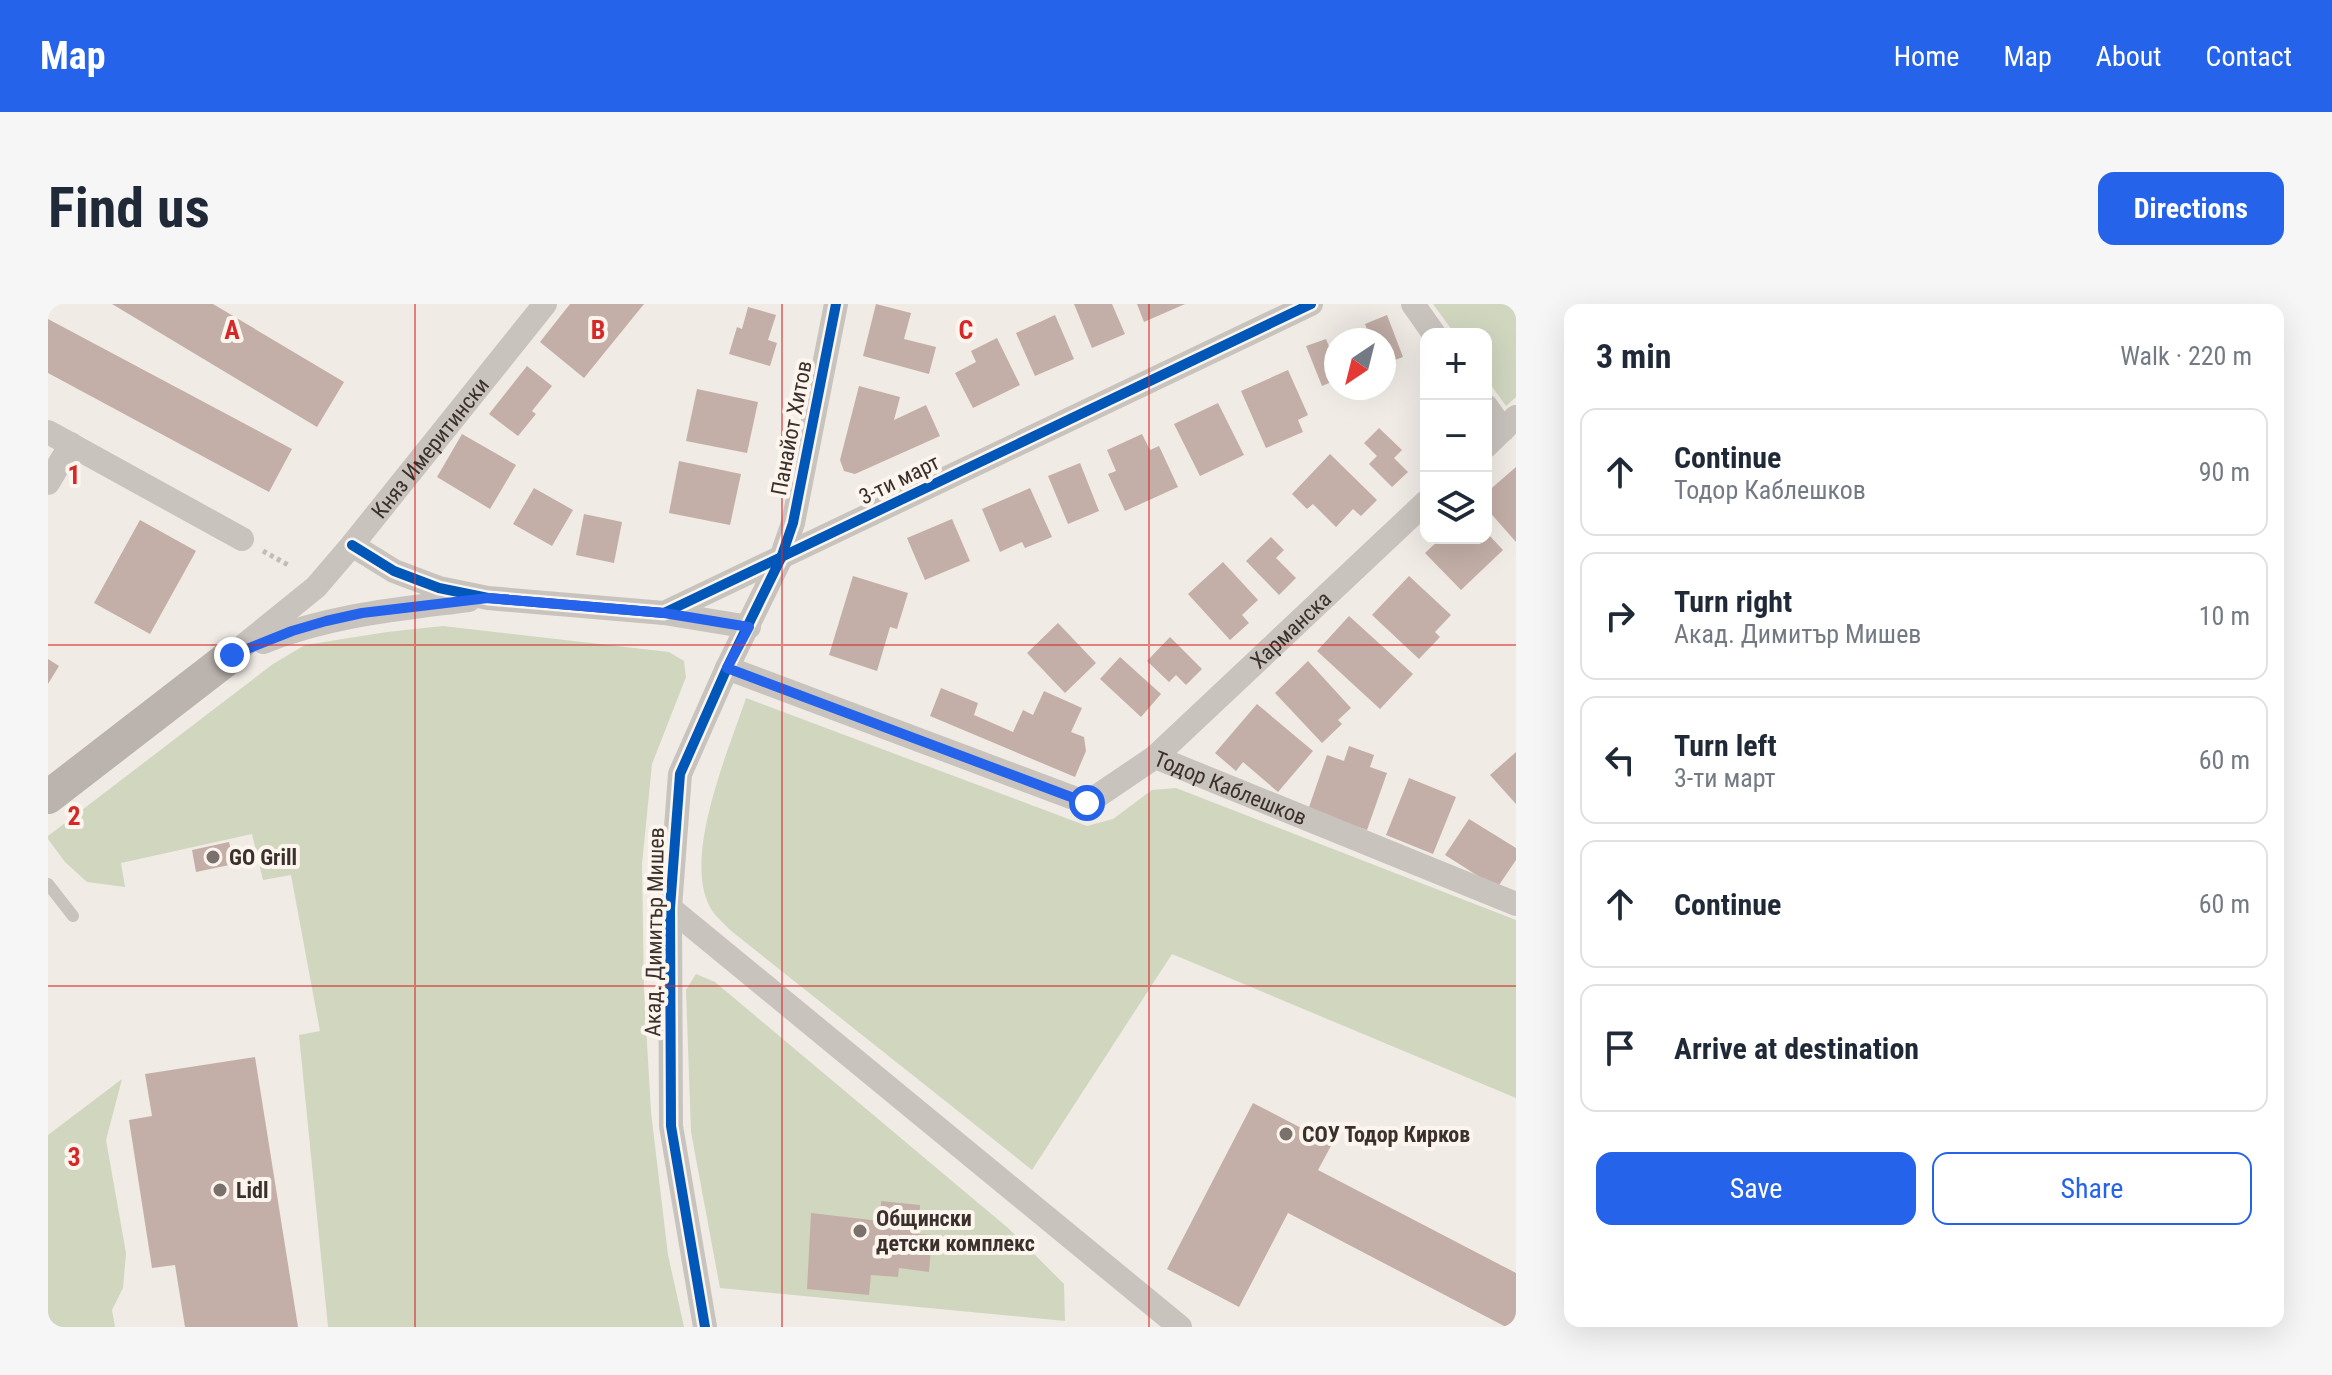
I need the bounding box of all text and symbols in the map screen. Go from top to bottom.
text: Map [40,34,106,78]
text: Home [1894,40,1959,73]
text: Map [2003,40,2052,73]
text: About [2096,40,2162,73]
text: Contact [2206,40,2292,73]
button: Directions [2098,172,2284,245]
text: Find us [48,175,210,241]
text: A [224,315,240,345]
text: B [591,315,605,345]
text: C [959,315,974,345]
north arrow [1324,328,1396,400]
map controls [1420,328,1492,544]
button: + [1420,328,1492,400]
text: 3 min [1596,336,1672,376]
text: Walk · 220 m [2120,341,2252,371]
street label: Панайот Хитов [766,359,817,498]
street label: Княз Имеритински [367,373,494,523]
button: − [1420,400,1492,472]
text: Continue [1674,440,1781,475]
street label: 3-ти март [855,449,943,510]
icon: ahead [1598,450,1642,494]
text: 90 m [2199,457,2250,487]
text: 1 [67,460,81,490]
button: layers [1420,472,1492,544]
text: Тодор Каблешков [1674,475,1866,505]
text: Turn right [1674,584,1792,619]
street label: Харманска [1246,586,1336,674]
icon: right [1598,594,1642,638]
text: 10 m [2199,601,2250,631]
text: Акад. Димитър Мишев [1674,619,1921,649]
route end [214,637,250,673]
text: Turn left [1674,728,1777,763]
icon: left [1598,738,1642,782]
text: 60 m [2199,745,2250,775]
street label: Тодор Каблешков [1150,746,1310,830]
text: 3-ти март [1674,763,1776,793]
route start [1069,785,1105,821]
text: 2 [67,801,81,831]
street label: Акад. Димитър Мишев [640,827,669,1037]
place label: GO Grill [229,845,297,870]
marker: GO Grill [204,848,222,866]
icon: ahead [1598,882,1642,926]
text: Continue [1674,887,1781,922]
text: 60 m [2199,889,2250,919]
icon: arrive [1598,1026,1642,1070]
text: Arrive at destination [1674,1031,1919,1066]
place label: СОУ Тодор Кирков [1302,1122,1470,1147]
marker: СОУ Тодор Кирков [1277,1125,1295,1143]
text: 3 [67,1142,81,1172]
button: Save [1596,1152,1916,1225]
button: Share [1932,1152,2252,1225]
place label: Lidl [236,1178,269,1203]
marker: Lidl [211,1181,229,1199]
place label: Общински детски комплекс [876,1206,1035,1256]
marker: Общински детски комплекс [851,1222,869,1240]

